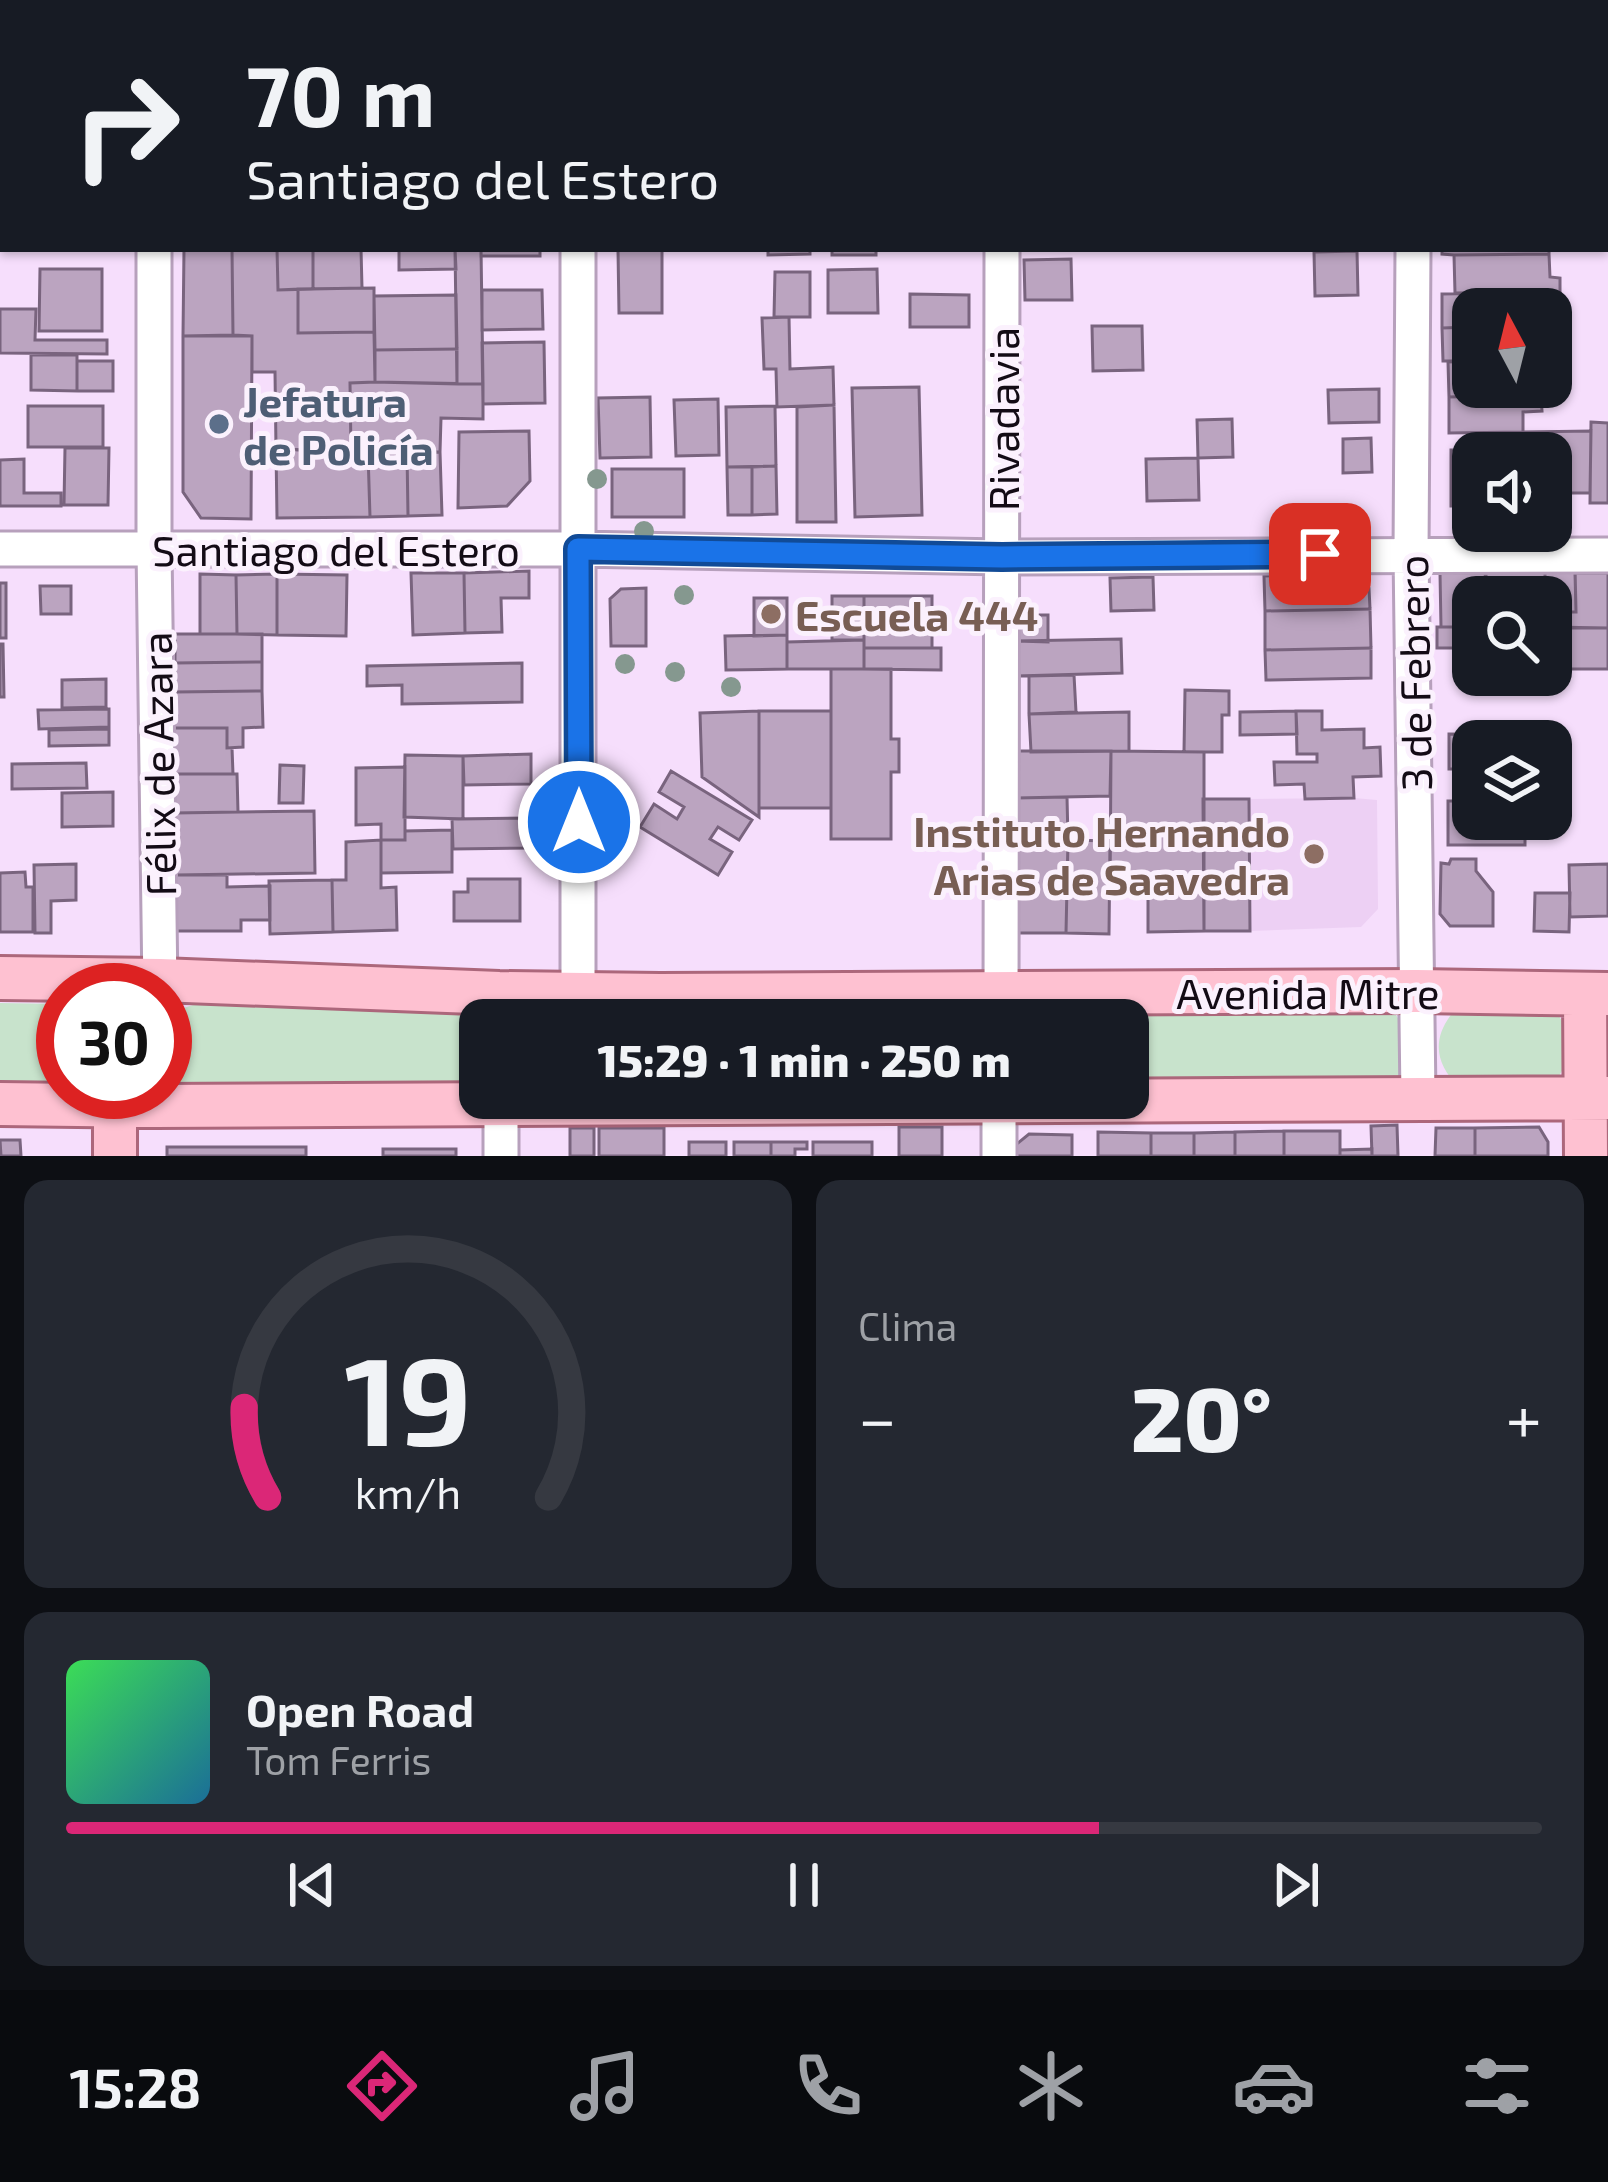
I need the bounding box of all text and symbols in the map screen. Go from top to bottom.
text: 70 m [246,43,436,144]
icon: right [48,48,204,204]
text: Santiago del Estero [246,145,719,210]
north arrow [1452,288,1572,408]
map controls [1452,288,1572,840]
street label: Rivadavia [977,327,1027,511]
place label: Jefatura de Policía [243,375,434,473]
marker: Jefatura de Policía [206,411,232,437]
button: sound [1452,432,1572,552]
pin [1269,503,1371,605]
icon: arrive [1287,521,1353,587]
street label: Santiago del Estero [152,524,520,574]
street label: 3 de Febrero [1386,554,1440,792]
button: search [1452,576,1572,696]
place label: Escuela 444 [795,589,1039,639]
marker: Escuela 444 [758,601,784,627]
street label: Félix de Azara [130,631,184,897]
button: layers [1452,720,1572,840]
position arrow [516,759,642,885]
place label: Instituto Hernando Arias de Saavedra [913,805,1290,903]
marker: Instituto Hernando Arias de Saavedra [1301,841,1327,867]
speed limit sign: 30 [36,963,192,1119]
street label: Avenida Mitre [1176,967,1440,1017]
text: 15:29 · 1 min · 250 m [597,1032,1011,1086]
text: Clima [858,1302,957,1349]
text: 19 [344,1321,472,1471]
text: 20° [1130,1362,1272,1470]
text: − [858,1377,897,1456]
text: + [1506,1377,1542,1456]
text: km/h [355,1466,461,1518]
text: Open Road [246,1682,474,1736]
text: Tom Ferris [246,1736,431,1783]
icon: previous [279,1852,345,1918]
icon: pause [771,1852,837,1918]
icon: next [1263,1852,1329,1918]
icon: directions [340,2044,424,2128]
icon: music [563,2044,647,2128]
icon: phone [786,2044,870,2128]
icon: climate [1009,2044,1093,2128]
icon: car [1232,2044,1316,2128]
icon: filters [1455,2044,1539,2128]
text: 15:28 [69,2054,201,2119]

